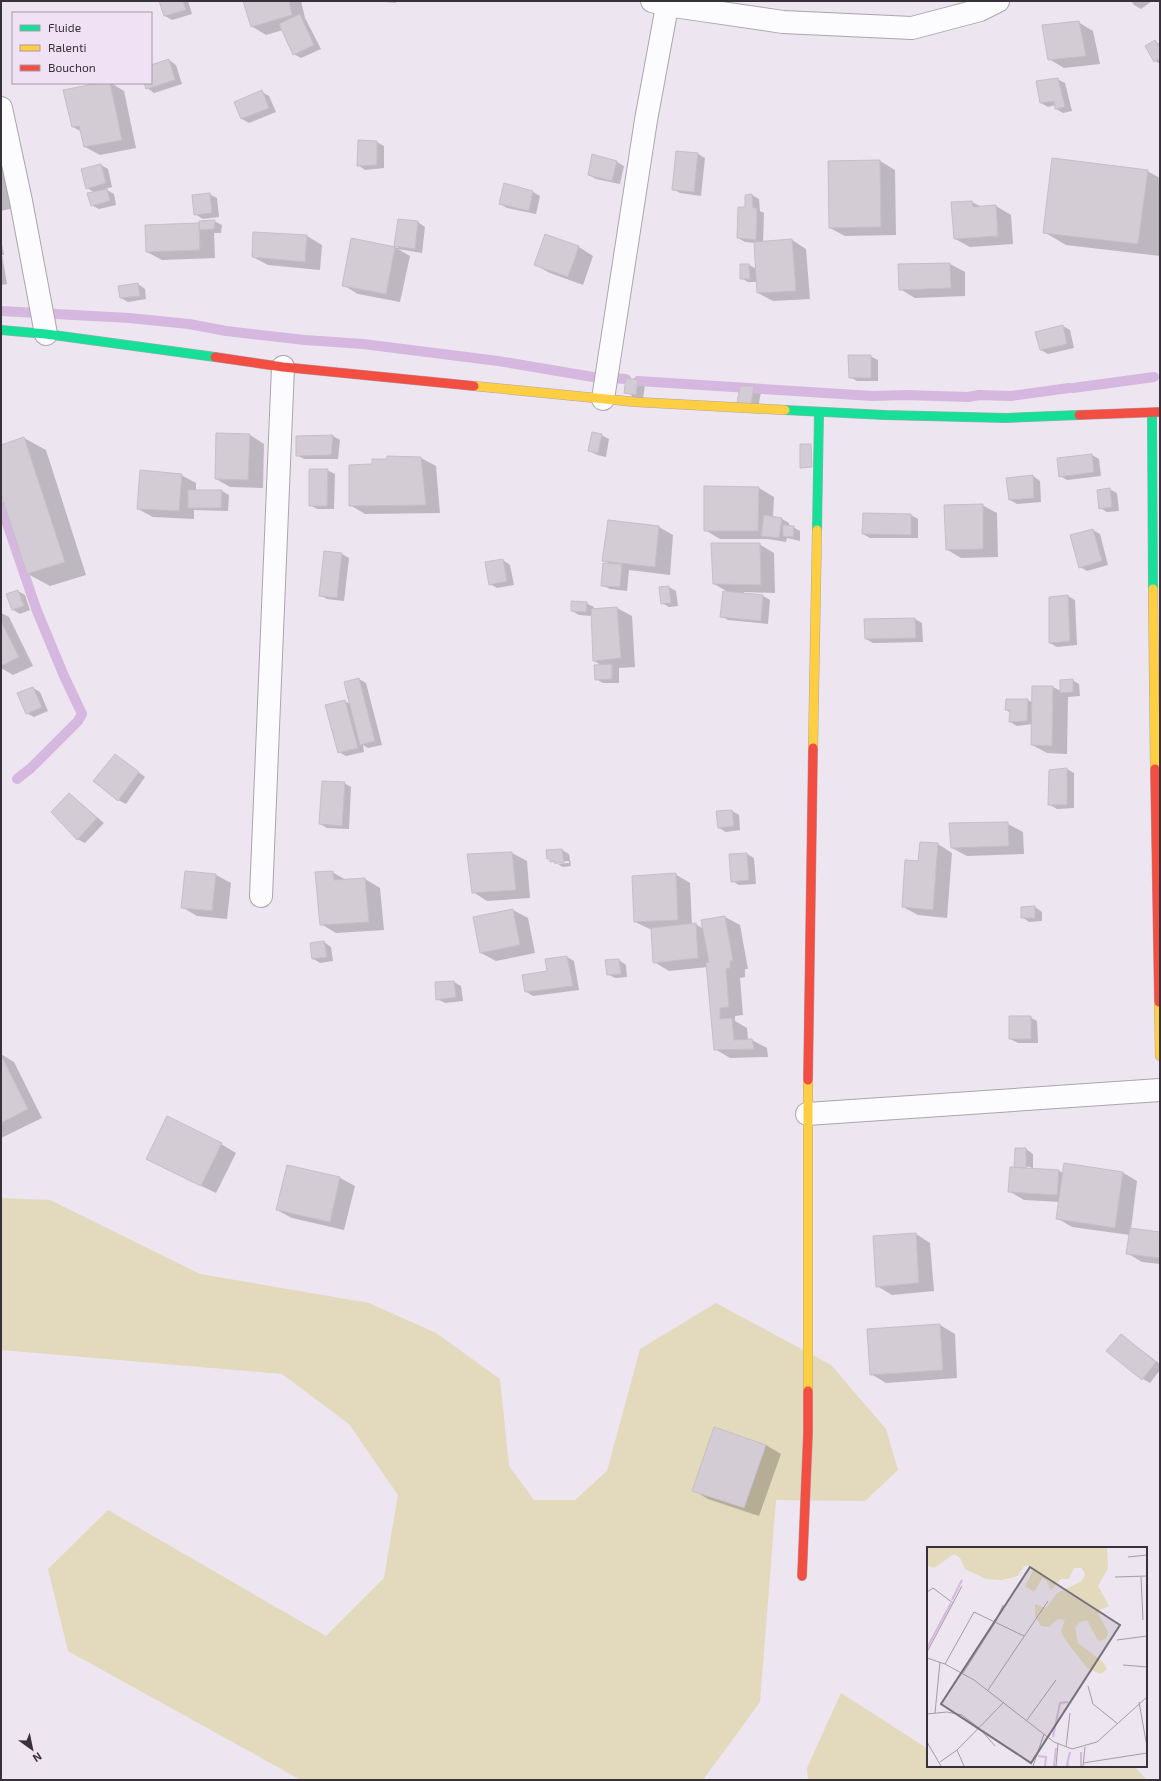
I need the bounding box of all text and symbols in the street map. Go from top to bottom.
legend [12,12,152,84]
text: Fluide [48,20,81,34]
text: Ralenti [48,40,87,54]
text: Bouchon [48,60,96,74]
inset map [927,1547,1147,1767]
north arrow [12,1729,52,1769]
text: N [31,1750,45,1765]

